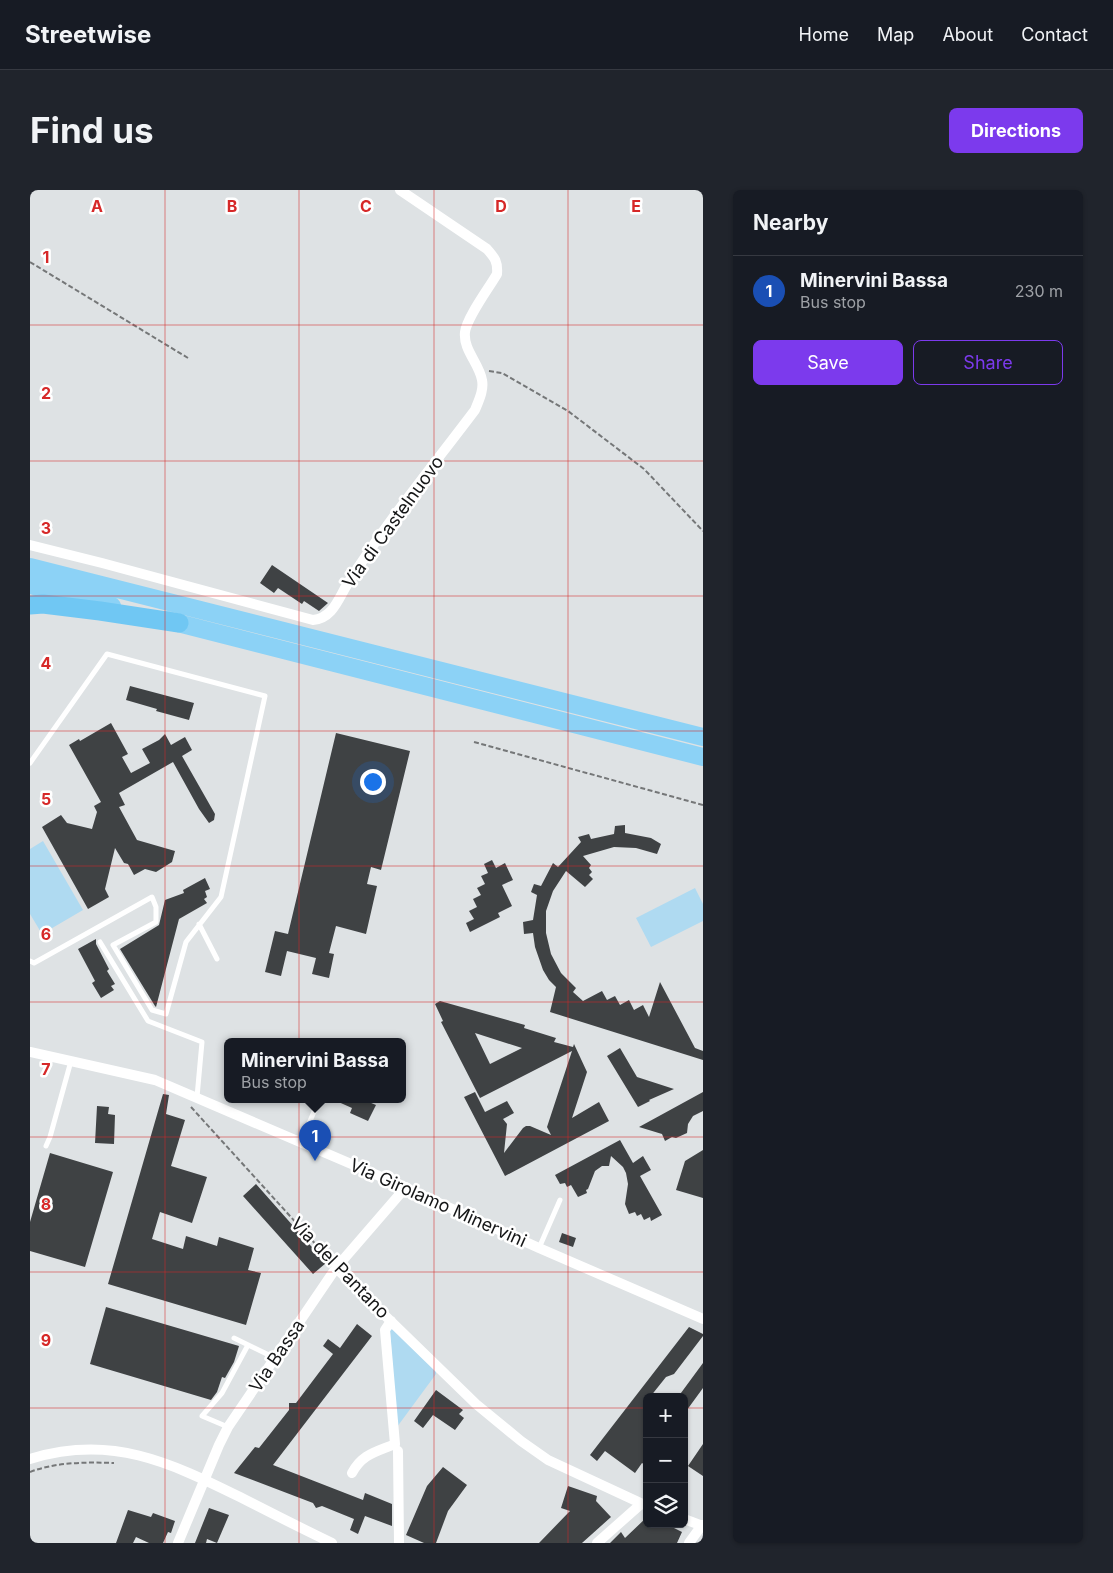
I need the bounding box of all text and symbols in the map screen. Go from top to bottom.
text: Streetwise [25,20,151,49]
text: Home [799,24,849,45]
text: Map [877,24,914,45]
text: About [942,24,993,45]
text: Contact [1021,24,1088,45]
button: Directions [949,108,1083,153]
text: Find us [30,109,154,151]
text: A [91,196,103,216]
text: B [227,196,237,216]
text: C [360,196,372,216]
text: D [495,196,507,216]
text: E [631,196,641,216]
text: Nearby [753,210,828,235]
text: 1 [43,247,49,267]
text: Minervini Bassa [800,269,948,292]
text: 1 [766,281,772,301]
text: 230 m [1015,281,1063,301]
text: Bus stop [800,292,866,312]
button: Save [753,340,903,385]
button: Share [913,340,1063,385]
text: 2 [41,383,51,403]
street label: Via di Castelnuovo [338,452,448,592]
text: 3 [41,518,51,538]
text: 4 [41,653,52,673]
your location [360,769,386,795]
text: 5 [41,789,51,809]
text: 6 [41,924,51,944]
popup [224,1038,406,1103]
text: Minervini Bassa [241,1049,389,1072]
text: 7 [41,1059,51,1079]
text: Bus stop [241,1072,307,1092]
pin: 1 [299,1120,331,1161]
street label: Via Girolamo Minervini [347,1154,530,1251]
text: 8 [41,1194,51,1214]
street label: Via del Pantano [287,1213,394,1323]
street label: Via Bassa [245,1315,308,1396]
text: 9 [41,1330,51,1350]
map controls [643,1393,688,1528]
button: + [643,1393,688,1438]
button: − [643,1438,688,1483]
button: layers [643,1483,688,1528]

